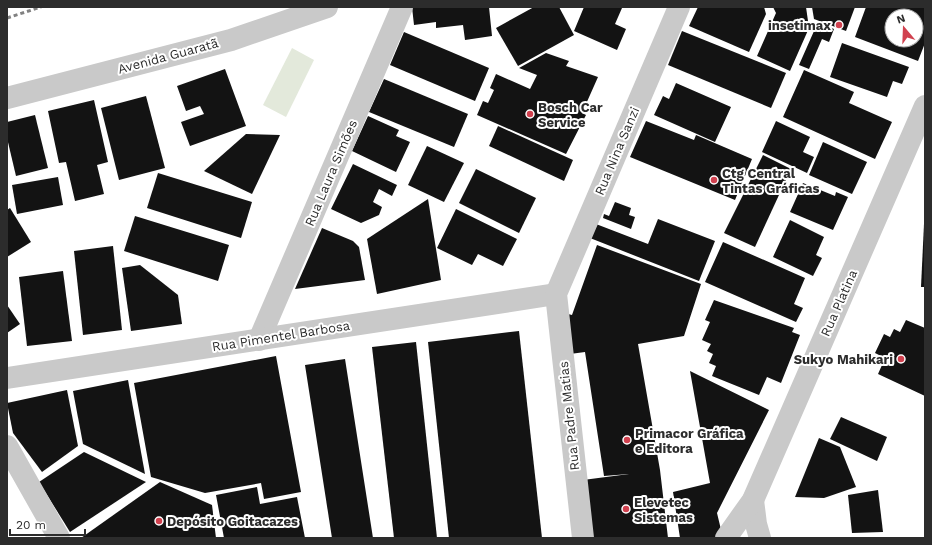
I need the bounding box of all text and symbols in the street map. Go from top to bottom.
north arrow [884,8,924,48]
text: N [895,12,907,26]
place label: insetimax [768,18,831,33]
marker: insetimax [834,20,844,30]
street label: Avenida Guaratã [116,35,220,77]
place label: Bosch Car Service [538,100,603,130]
street label: Rua Nina Sanzi [592,105,642,197]
marker: Bosch Car Service [525,109,535,119]
street label: Rua Laura Simões [302,117,360,228]
place label: Ctg Central Tintas Gráficas [722,166,820,196]
marker: Ctg Central Tintas Gráficas [709,175,719,185]
street label: Rua Platina [818,267,861,339]
street label: Rua Pimentel Barbosa [211,318,352,354]
place label: Sukyo Mahikari [794,352,893,367]
marker: Sukyo Mahikari [896,354,906,364]
street label: Rua Padre Matias [556,361,582,471]
place label: Primacor Gráfica e Editora [635,426,744,456]
marker: Primacor Gráfica e Editora [622,435,632,445]
place label: Elevetec Sistemas [634,495,693,525]
marker: Elevetec Sistemas [621,504,631,514]
scale bar [10,511,85,537]
place label: Depósito Goitacazes [167,514,298,529]
marker: Depósito Goitacazes [154,516,164,526]
text: 20 m [16,518,46,532]

